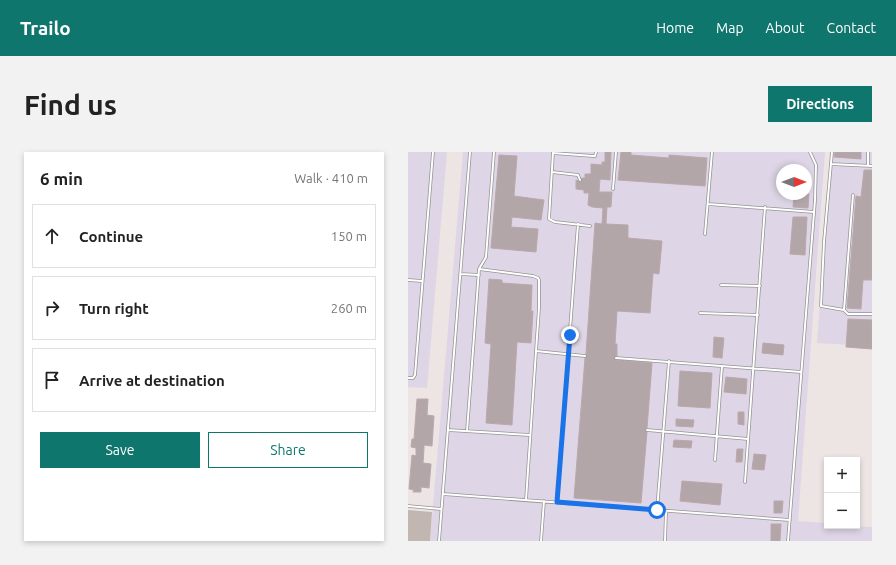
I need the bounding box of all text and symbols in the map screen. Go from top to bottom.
text: Trailo [20,17,71,39]
text: Home [656,20,694,36]
text: Map [716,20,744,36]
text: About [766,20,805,36]
text: Contact [827,20,876,36]
button: Directions [768,86,872,122]
text: Find us [24,89,117,120]
north arrow [776,164,812,200]
text: 6 min [40,169,83,188]
text: Walk · 410 m [294,171,368,185]
icon: ahead [41,225,63,247]
text: Continue [79,228,143,245]
text: 150 m [331,229,367,243]
icon: right [41,297,63,319]
text: Turn right [79,300,149,317]
text: 260 m [331,301,367,315]
route end [561,326,579,344]
icon: arrive [41,369,63,391]
text: Arrive at destination [79,372,225,389]
button: Save [40,432,200,468]
button: Share [208,432,368,468]
map controls [824,457,860,529]
button: + [824,457,860,493]
button: − [824,493,860,529]
route start [648,501,666,519]

